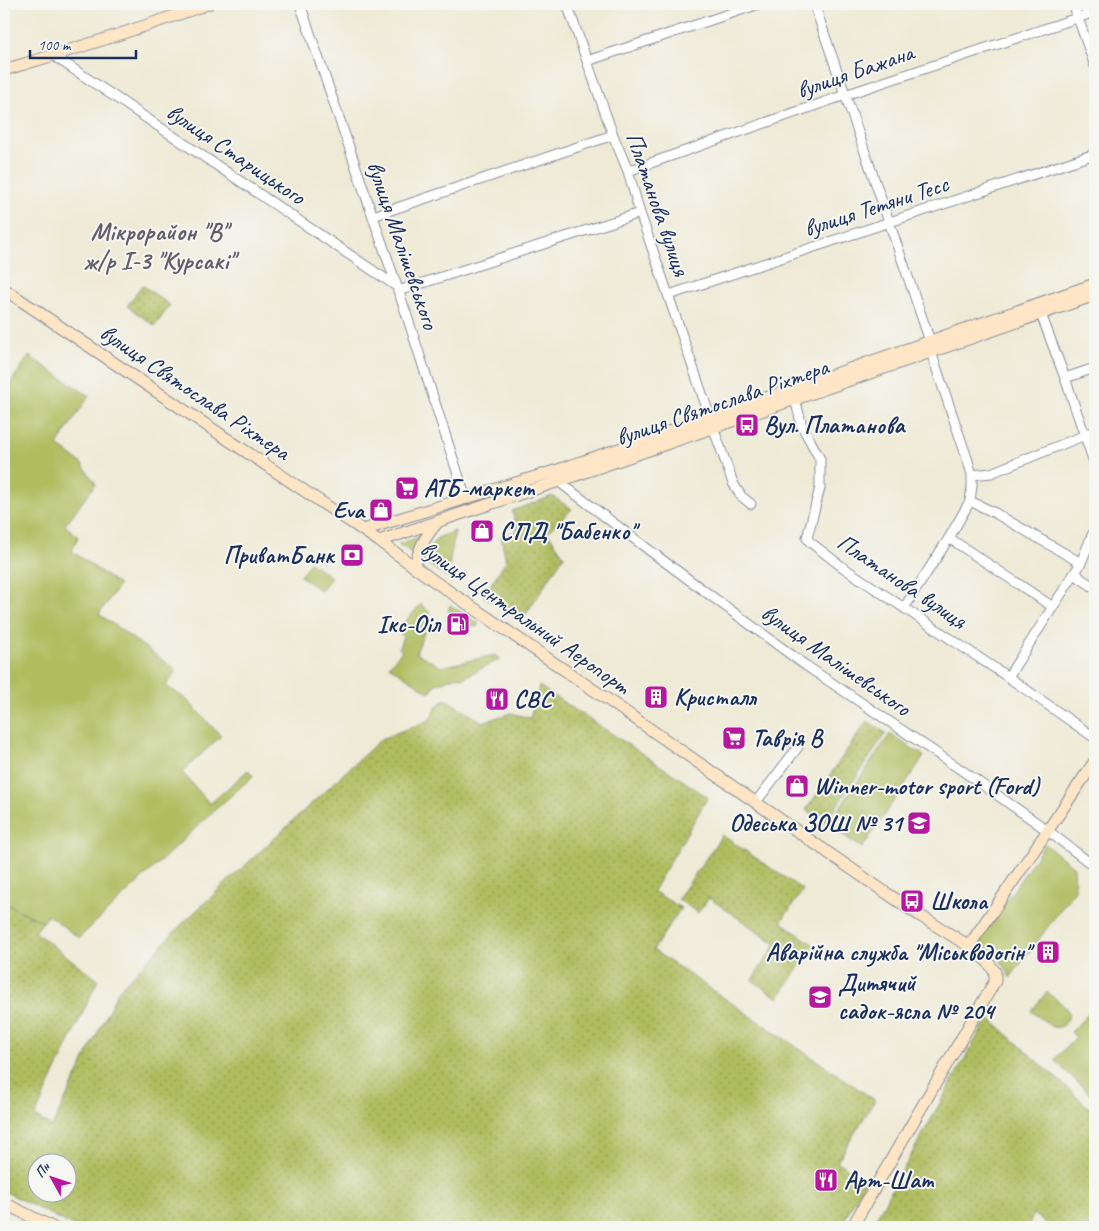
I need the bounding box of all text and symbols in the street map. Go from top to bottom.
scale bar [30,28,136,60]
text: 100 m [38,36,72,55]
street label: вулиця Бажана [793,36,919,105]
street label: вулиця Старицького [161,97,312,212]
street label: Платанова вулиця [619,128,697,281]
street label: вулиця Малішевського [360,157,446,334]
street label: вулиця Тетяни Тесс [800,168,953,243]
district label: Мікрорайон "В" ж/р I-3 "Курсакі" [84,216,239,277]
street label: вулиця Святослава Ріхтера [94,317,297,467]
street label: вулиця Святослава Ріхтера [612,351,834,452]
place label: Вул. Платанова [764,410,907,440]
bus stop icon: Вул. Платанова [734,412,760,438]
place label: АТБ-маркет [424,473,536,503]
supermarket icon: АТБ-маркет [394,475,420,501]
place label: Eva [333,495,366,525]
shop icon: Eva [368,497,394,523]
place label: СПД "Бабенко" [500,516,641,546]
shop icon: СПД "Бабенко" [469,518,495,544]
street label: Платанова вулиця [832,527,974,636]
street label: вулиця Центральний Аеропорт [414,533,637,702]
place label: ПриватБанк [224,540,336,570]
bank icon: ПриватБанк [339,542,365,568]
street label: вулиця Малішевського [755,597,918,724]
place label: Ікс-Оіл [377,609,442,639]
fuel station icon: Ікс-Оіл [445,611,471,637]
place label: Кристалл [674,682,758,712]
place label: СВС [514,684,554,714]
building icon: Кристалл [643,684,669,710]
restaurant icon: СВС [484,686,510,712]
place label: Таврія В [752,723,825,753]
supermarket icon: Таврія В [721,725,747,751]
place label: Winner-motor sport (Ford) [814,771,1041,801]
shop icon: Winner-motor sport (Ford) [784,773,810,799]
place label: Одеська ЗОШ № 31 [729,808,905,838]
school or university icon: Одеська ЗОШ № 31 [906,810,932,836]
place label: Школа [930,886,989,916]
bus stop icon: Школа [899,888,925,914]
place label: Аварійна служба "Міськводогін" [766,937,1035,967]
building icon: Аварійна служба "Міськводогін" [1035,939,1061,965]
place label: Дитячий садок-ясла № 204 [838,968,997,1026]
school or university icon: Дитячий садок-ясла № 204 [807,984,833,1010]
north arrow [28,1154,78,1204]
text: Пн [31,1158,54,1181]
place label: Арт-Шат [844,1165,935,1195]
restaurant icon: Арт-Шат [813,1167,839,1193]

